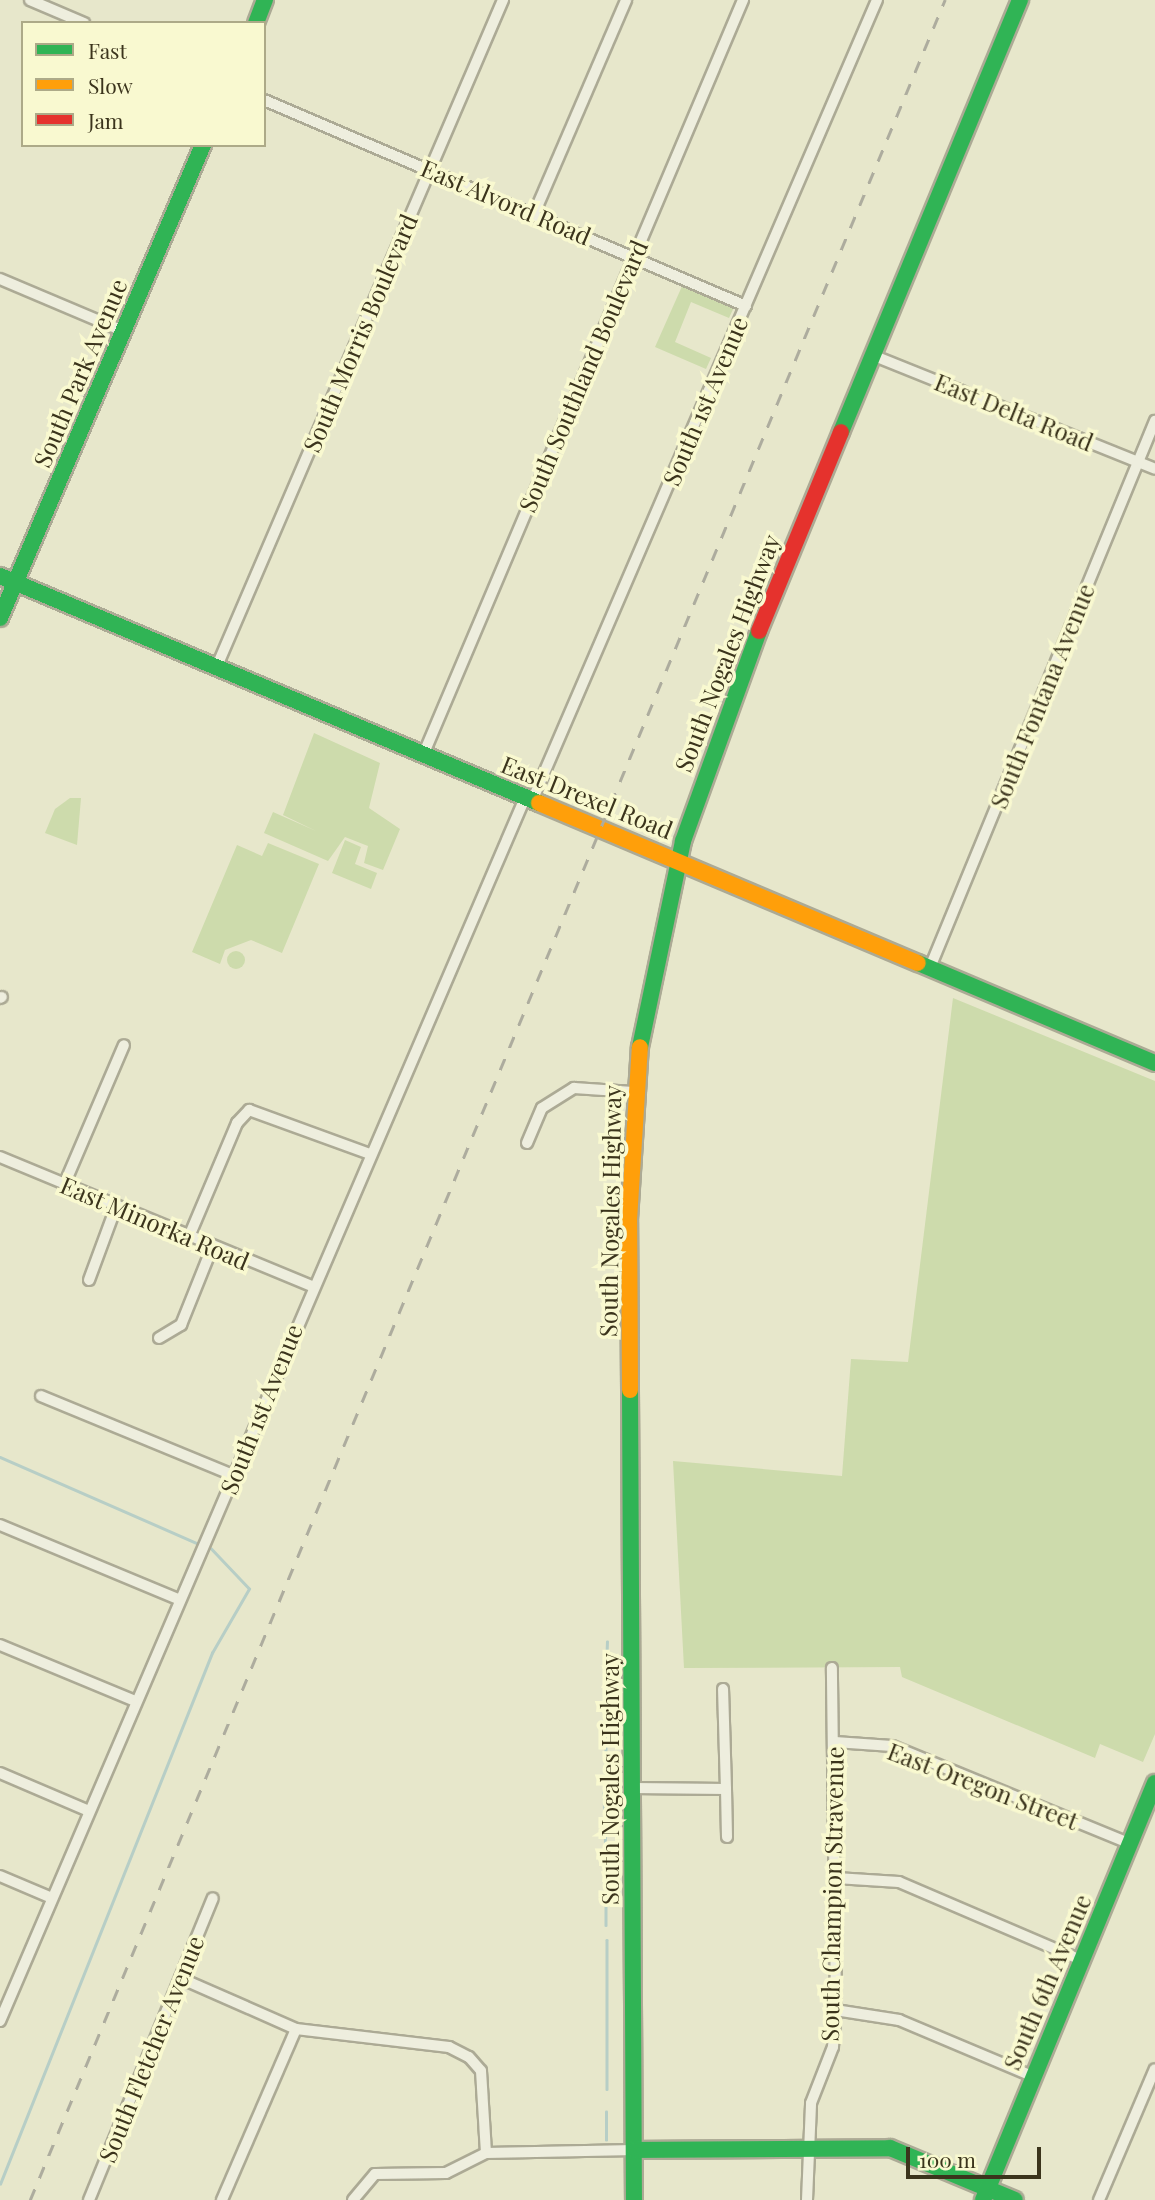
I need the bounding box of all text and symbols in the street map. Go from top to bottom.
legend [21,21,266,147]
text: Fast [88,36,127,64]
text: Slow [88,71,133,99]
text: Jam [88,106,124,134]
street label: East Alvord Road [416,153,596,251]
street label: South Morris Boulevard [297,210,423,456]
street label: South Southland Boulevard [513,236,653,516]
street label: South Park Avenue [27,274,133,472]
street label: South 1st Avenue [656,312,754,490]
street label: East Delta Road [930,367,1098,457]
street label: South Nogales Highway [668,530,786,776]
street label: South Fontana Avenue [983,579,1101,813]
street label: East Drexel Road [497,749,677,845]
street label: South Nogales Highway [593,1085,627,1337]
street label: East Minorka Road [56,1170,254,1276]
street label: South 1st Avenue [214,1319,308,1499]
street label: South Nogales Highway [596,1653,624,1905]
street label: East Oregon Street [883,1736,1083,1836]
street label: South Champion Stravenue [815,1746,849,2042]
street label: South 6th Avenue [997,1889,1097,2075]
street label: South Fletcher Avenue [92,1931,210,2167]
scale bar [910,2134,1045,2178]
text: 100 m [919,2145,976,2173]

